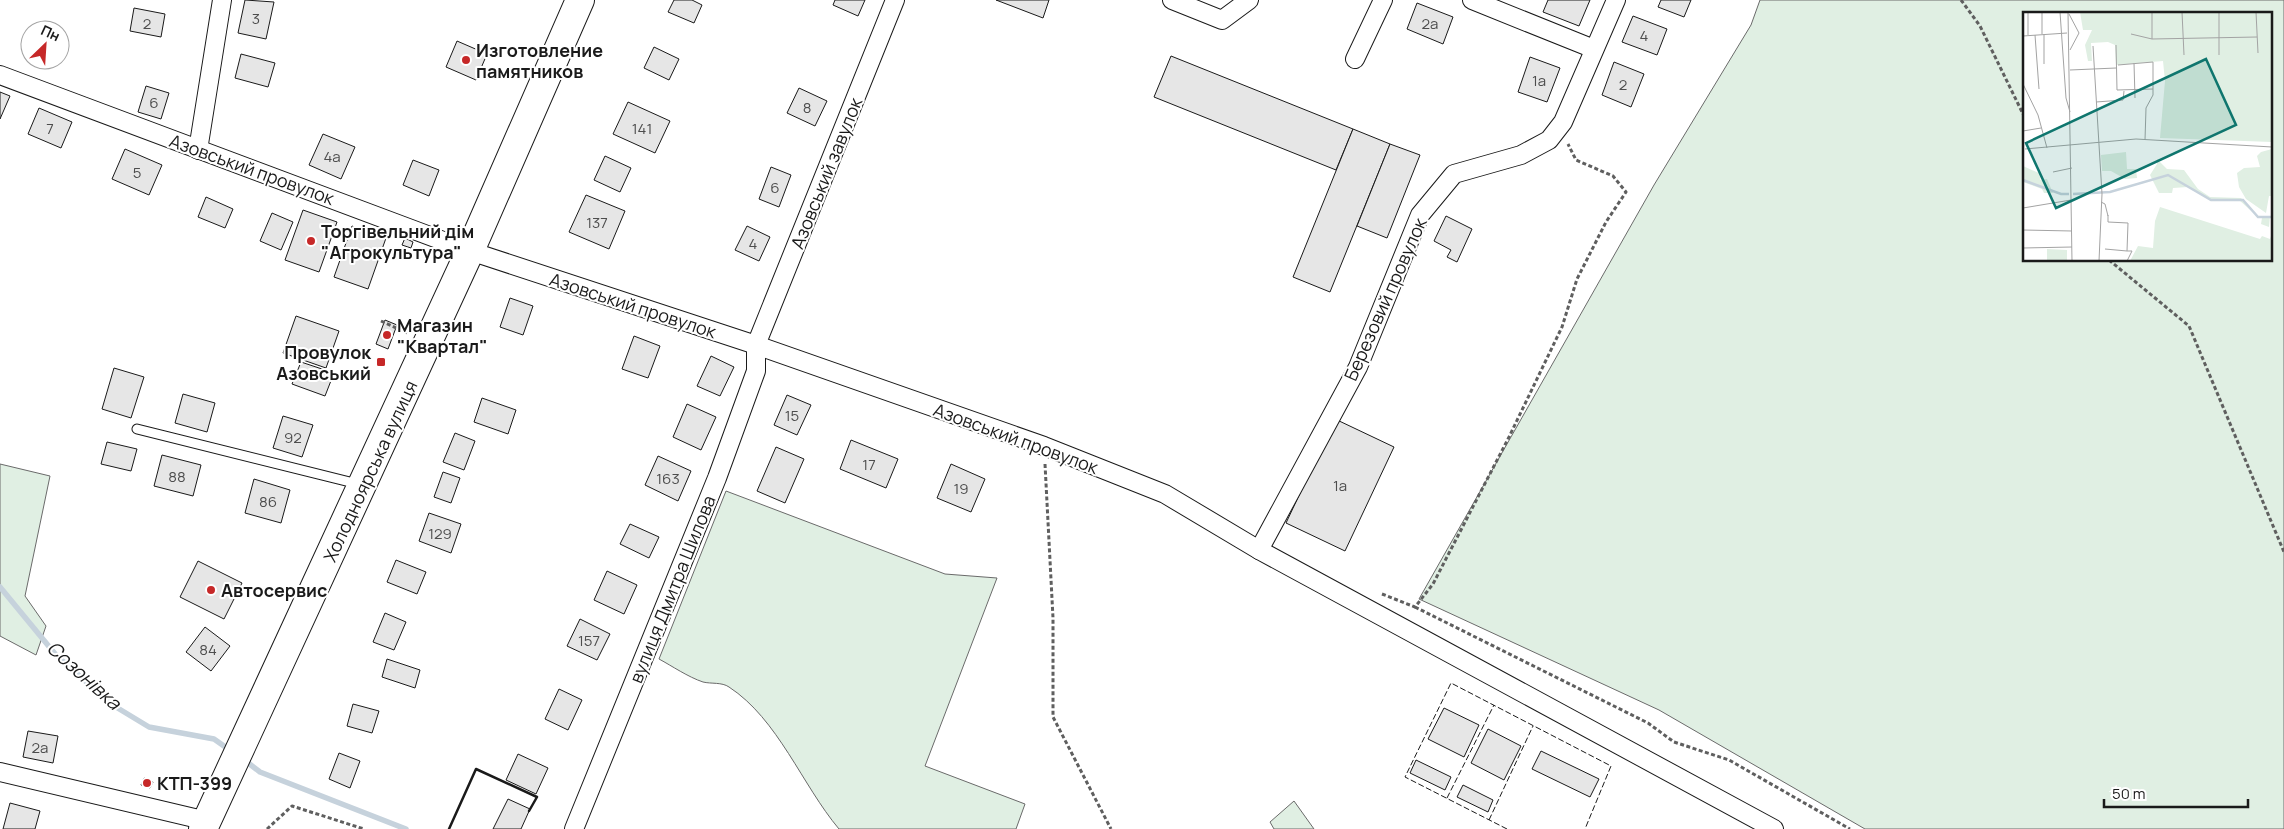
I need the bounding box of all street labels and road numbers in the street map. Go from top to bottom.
street label: Азовський завулок [785,93,868,252]
street label: Азовський провулок [166,128,339,210]
street label: Березовий провулок [1338,213,1432,384]
street label: Азовський провулок [547,267,720,344]
street label: Холодноярська вулиця [317,376,423,566]
street label: Азовський провулок [930,397,1103,479]
street label: вулиця Дмитра Шилова [623,492,721,686]

